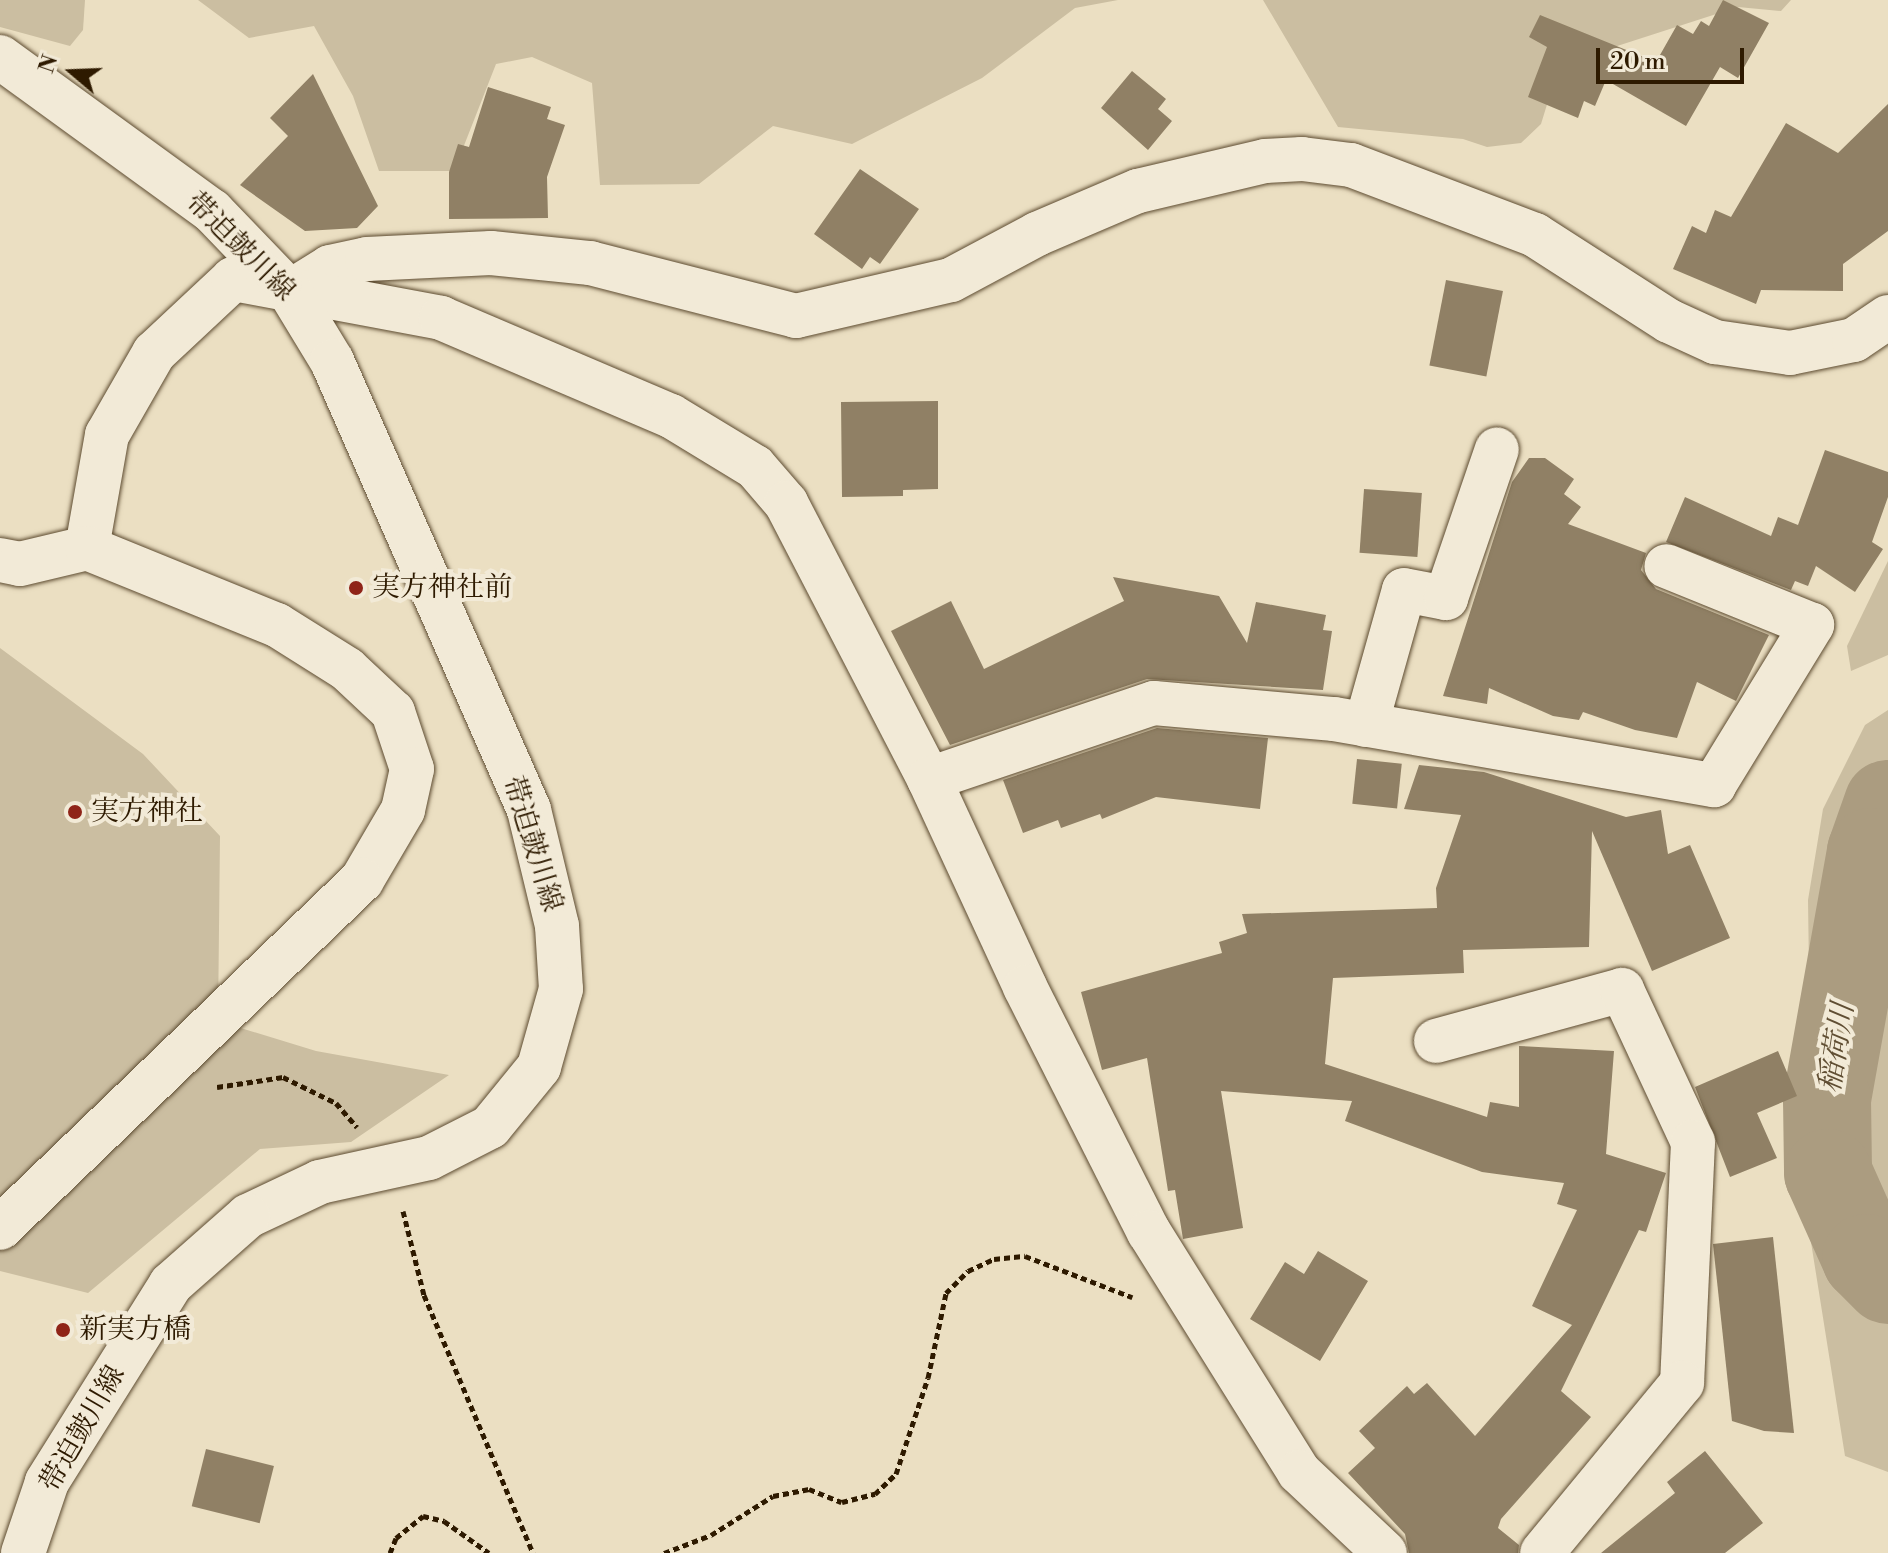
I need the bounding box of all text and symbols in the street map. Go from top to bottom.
north arrow [32,32,112,112]
scale bar [1600,32,1748,82]
text: 20 m [1610,47,1666,77]
text: N [33,51,64,77]
street label: 帯迫皷川線 [179,186,301,308]
place label: 実方神社前 [372,571,512,605]
marker: 実方神社前 [347,579,365,597]
street label: 帯迫皷川線 [495,772,569,916]
place label: 実方神社 [91,795,203,829]
marker: 実方神社 [66,803,84,821]
water label: 稲荷川 [1812,1001,1862,1095]
place label: 新実方橋 [79,1313,191,1347]
marker: 新実方橋 [54,1321,72,1339]
street label: 帯迫皷川線 [33,1360,133,1498]

